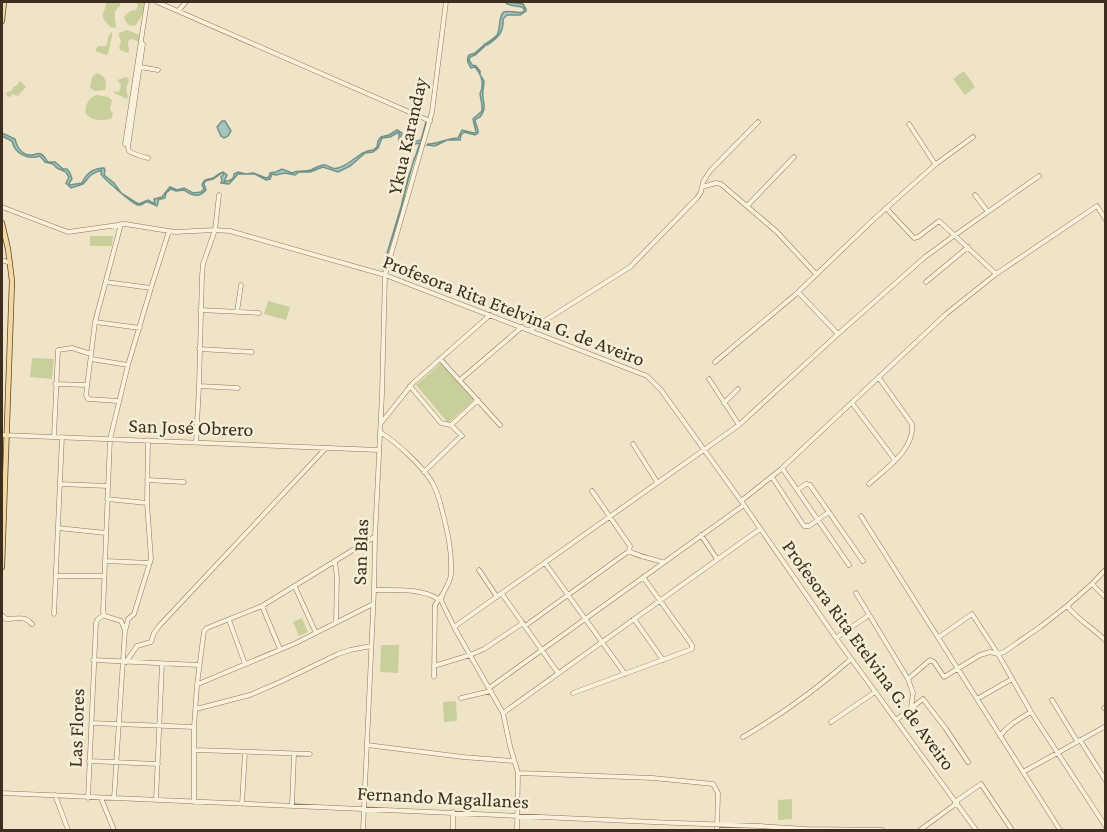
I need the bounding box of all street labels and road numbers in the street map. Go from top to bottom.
street label: Ykua Karanday [383,74,432,197]
street label: Profesora Rita Etelvina G. de Aveiro [380,250,648,370]
street label: San José Obrero [128,414,254,441]
street label: San Blas [348,518,372,586]
street label: Profesora Rita Etelvina G. de Aveiro [778,536,960,774]
street label: Las Flores [64,688,88,768]
street label: Fernando Magallanes [356,782,530,813]

